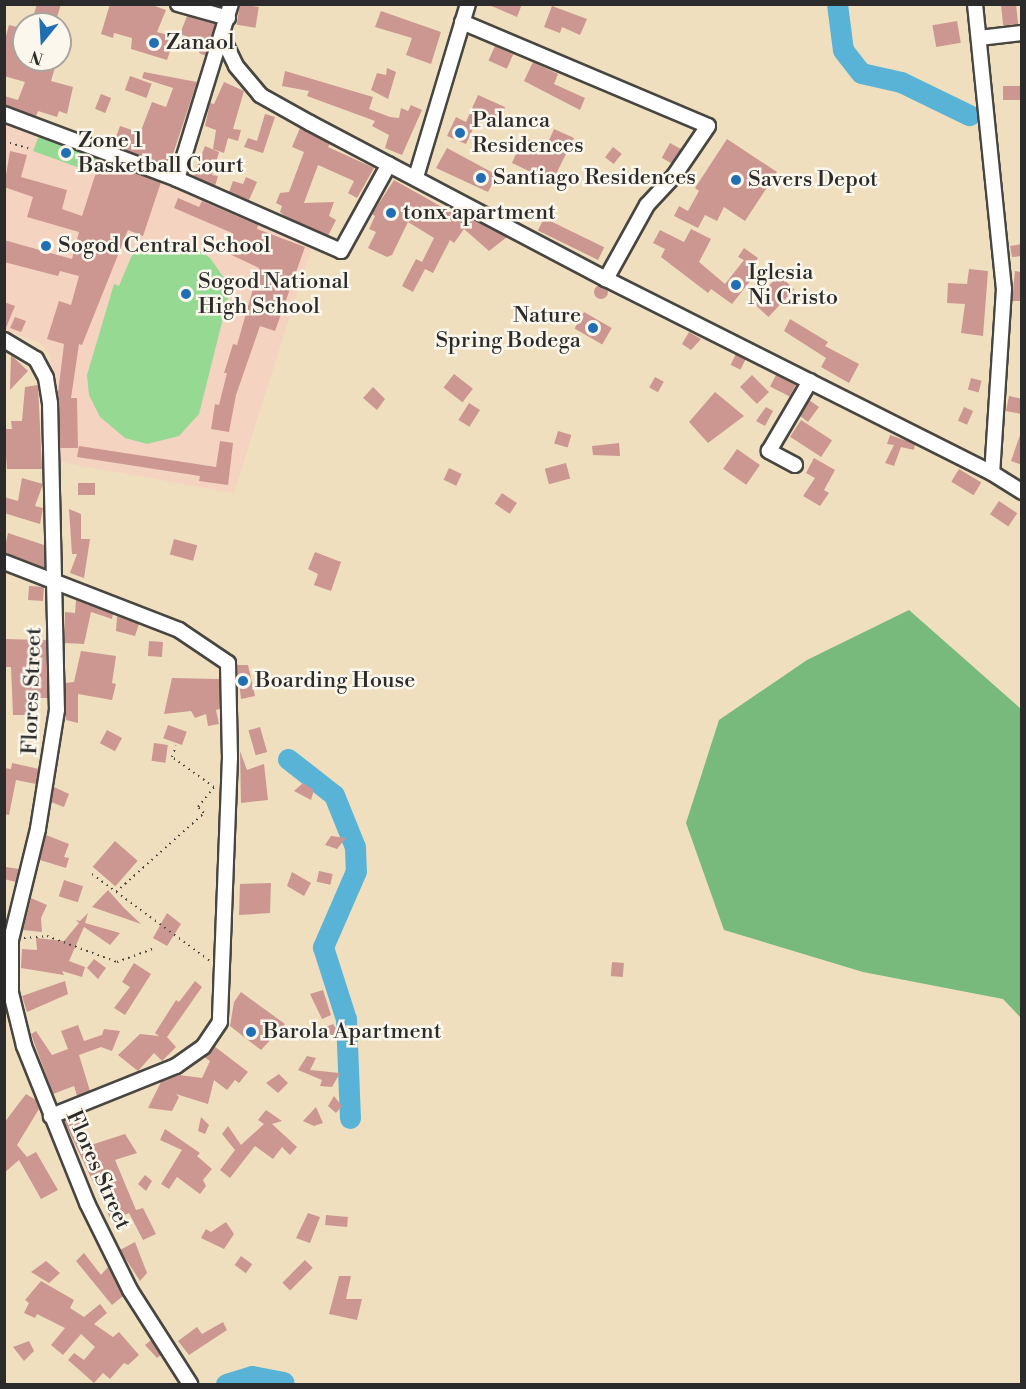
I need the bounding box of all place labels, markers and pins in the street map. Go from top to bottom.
place label: Zanaol [166,30,235,56]
marker: Zanaol [147,36,161,50]
place label: Palanca Residences [472,107,584,158]
marker: Palanca Residences [453,126,467,140]
place label: Zone 1 Basketball Court [78,127,244,178]
marker: Zone 1 Basketball Court [59,146,73,160]
place label: Santiago Residences [493,165,696,191]
place label: Savers Depot [748,167,878,193]
marker: Santiago Residences [474,171,488,185]
marker: Savers Depot [729,173,743,187]
place label: tonx apartment [403,200,556,226]
marker: tonx apartment [384,206,398,220]
place label: Sogod Central School [58,233,270,259]
marker: Sogod Central School [39,239,53,253]
place label: Iglesia Ni Cristo [748,259,838,310]
place label: Sogod National High School [198,268,349,320]
marker: Iglesia Ni Cristo [729,278,743,292]
marker: Sogod National High School [179,287,193,301]
place label: Nature Spring Bodega [435,302,581,354]
marker: Nature Spring Bodega [586,321,600,335]
place label: Boarding House [255,668,415,694]
marker: Boarding House [236,674,250,688]
place label: Barola Apartment [263,1019,442,1045]
marker: Barola Apartment [244,1025,258,1039]

